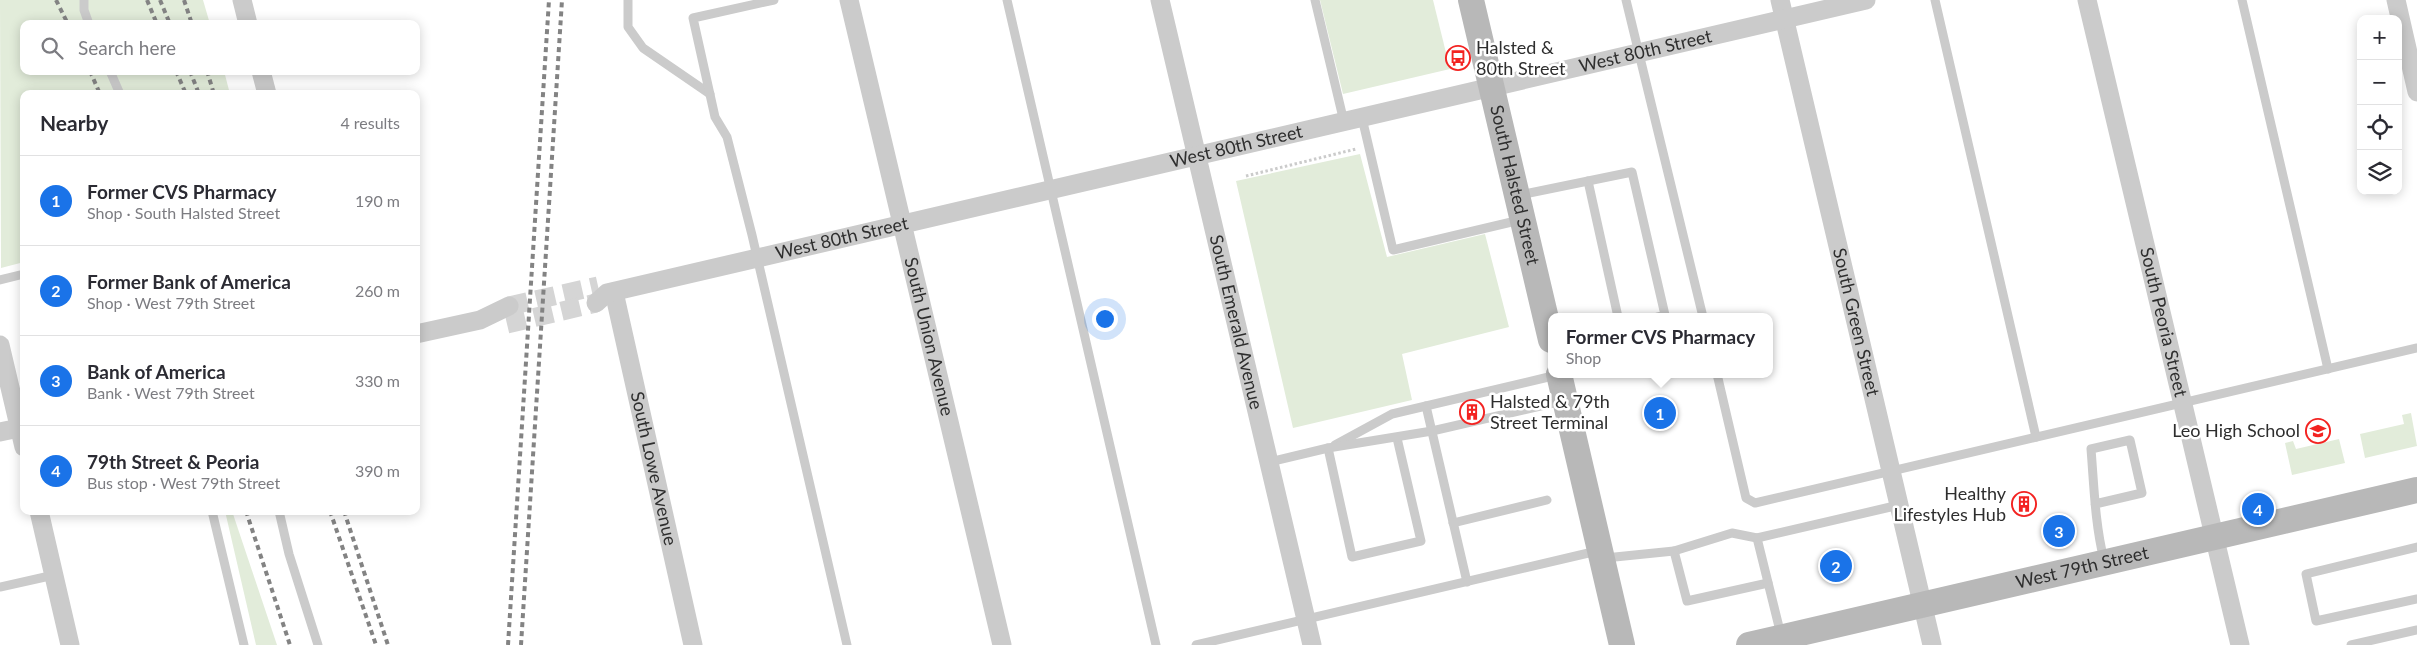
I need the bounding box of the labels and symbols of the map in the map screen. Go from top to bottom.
street label: West 80th Street [1577,24,1714,76]
place label: Halsted & 80th Street [1476,36,1566,79]
bus stop icon: Halsted & 80th Street [1445,45,1471,71]
street label: South Halsted Street [1486,103,1545,267]
street label: West 80th Street [1168,119,1305,172]
street label: West 80th Street [773,211,911,263]
street label: South Emerald Avenue [1206,232,1268,412]
street label: South Peoria Street [2136,245,2193,399]
street label: South Green Street [1829,246,1885,399]
street label: South Union Avenue [900,255,959,418]
your location [1092,306,1118,332]
street label: South Lowe Avenue [627,389,682,547]
place label: Halsted & 79th Street Terminal [1490,390,1610,433]
pin: 1 [1644,394,1676,432]
building icon: Halsted & 79th Street Terminal [1459,399,1485,425]
school or university icon: Leo High School [2305,418,2331,444]
place label: Leo High School [2172,419,2300,441]
place label: Healthy Lifestyles Hub [1894,482,2007,525]
pin: 4 [2242,490,2274,528]
building icon: Healthy Lifestyles Hub [2011,491,2037,517]
pin: 3 [2043,512,2075,550]
street label: West 79th Street [2013,541,2151,593]
pin: 2 [1820,547,1852,585]

